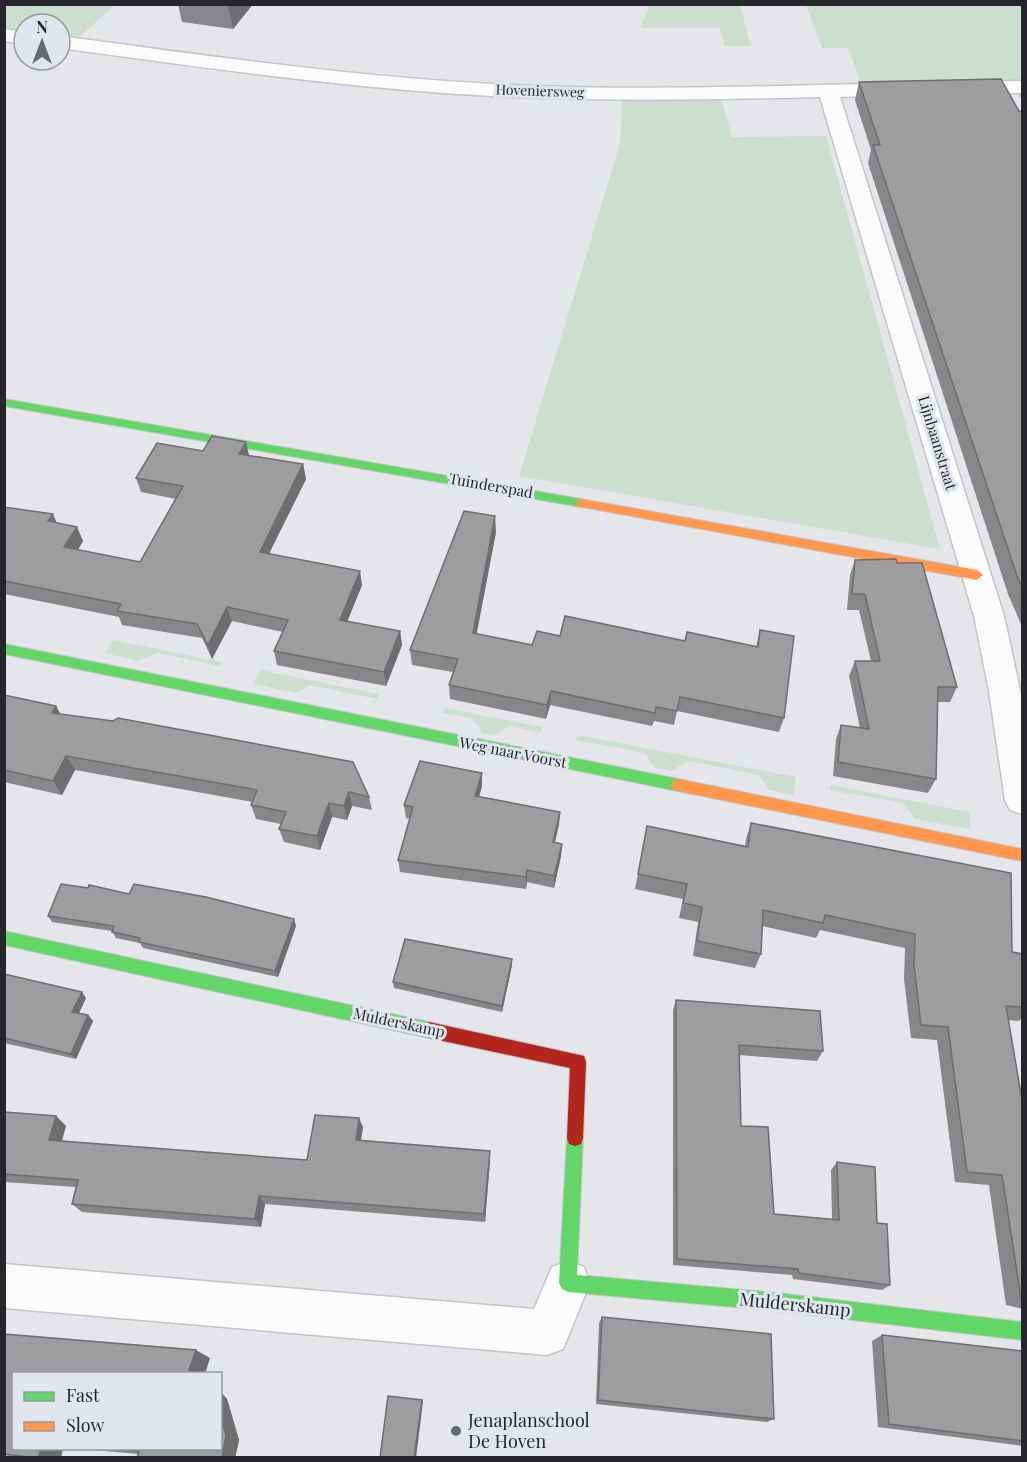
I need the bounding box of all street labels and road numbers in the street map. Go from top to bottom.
street label: Hoveniersweg [495,79,585,102]
street label: Lijnbaanstraat [914,393,962,493]
street label: Tuinderspad [448,468,535,502]
street label: Weg naar Voorst [457,732,569,772]
street label: Mulderskamp [352,1003,447,1042]
street label: Mulderskamp [738,1286,852,1322]

